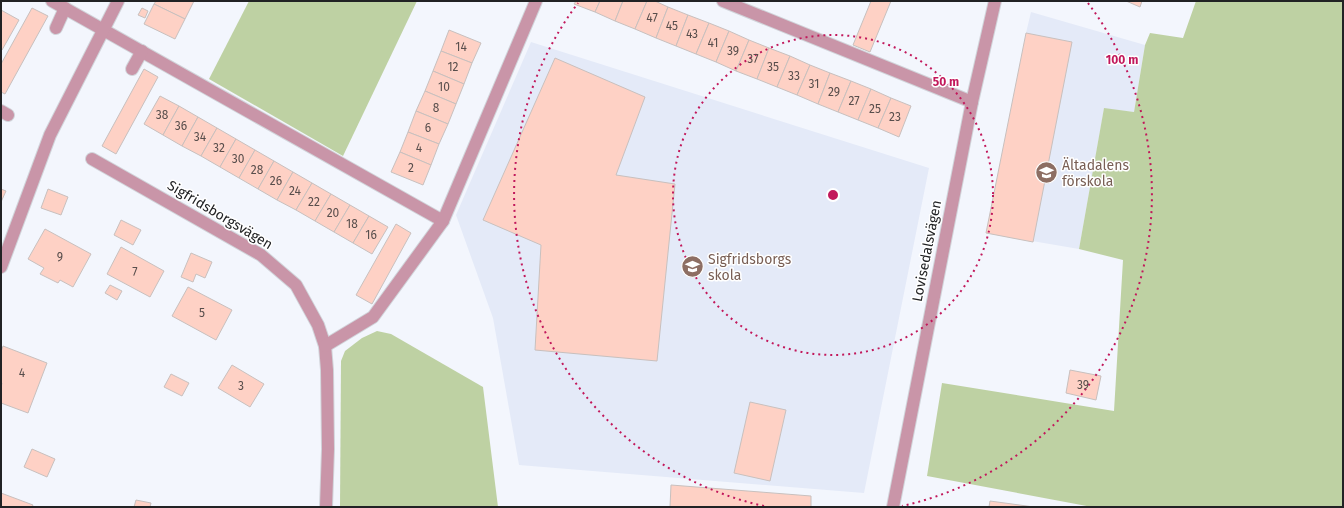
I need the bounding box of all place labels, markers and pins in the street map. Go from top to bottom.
place label: Ältadalens förskola [1062,157,1129,190]
school or university icon: Ältadalens förskola [1033,160,1059,186]
centre of rings [826,188,840,202]
place label: Sigfridsborgs skola [708,251,792,284]
school or university icon: Sigfridsborgs skola [679,254,705,280]

